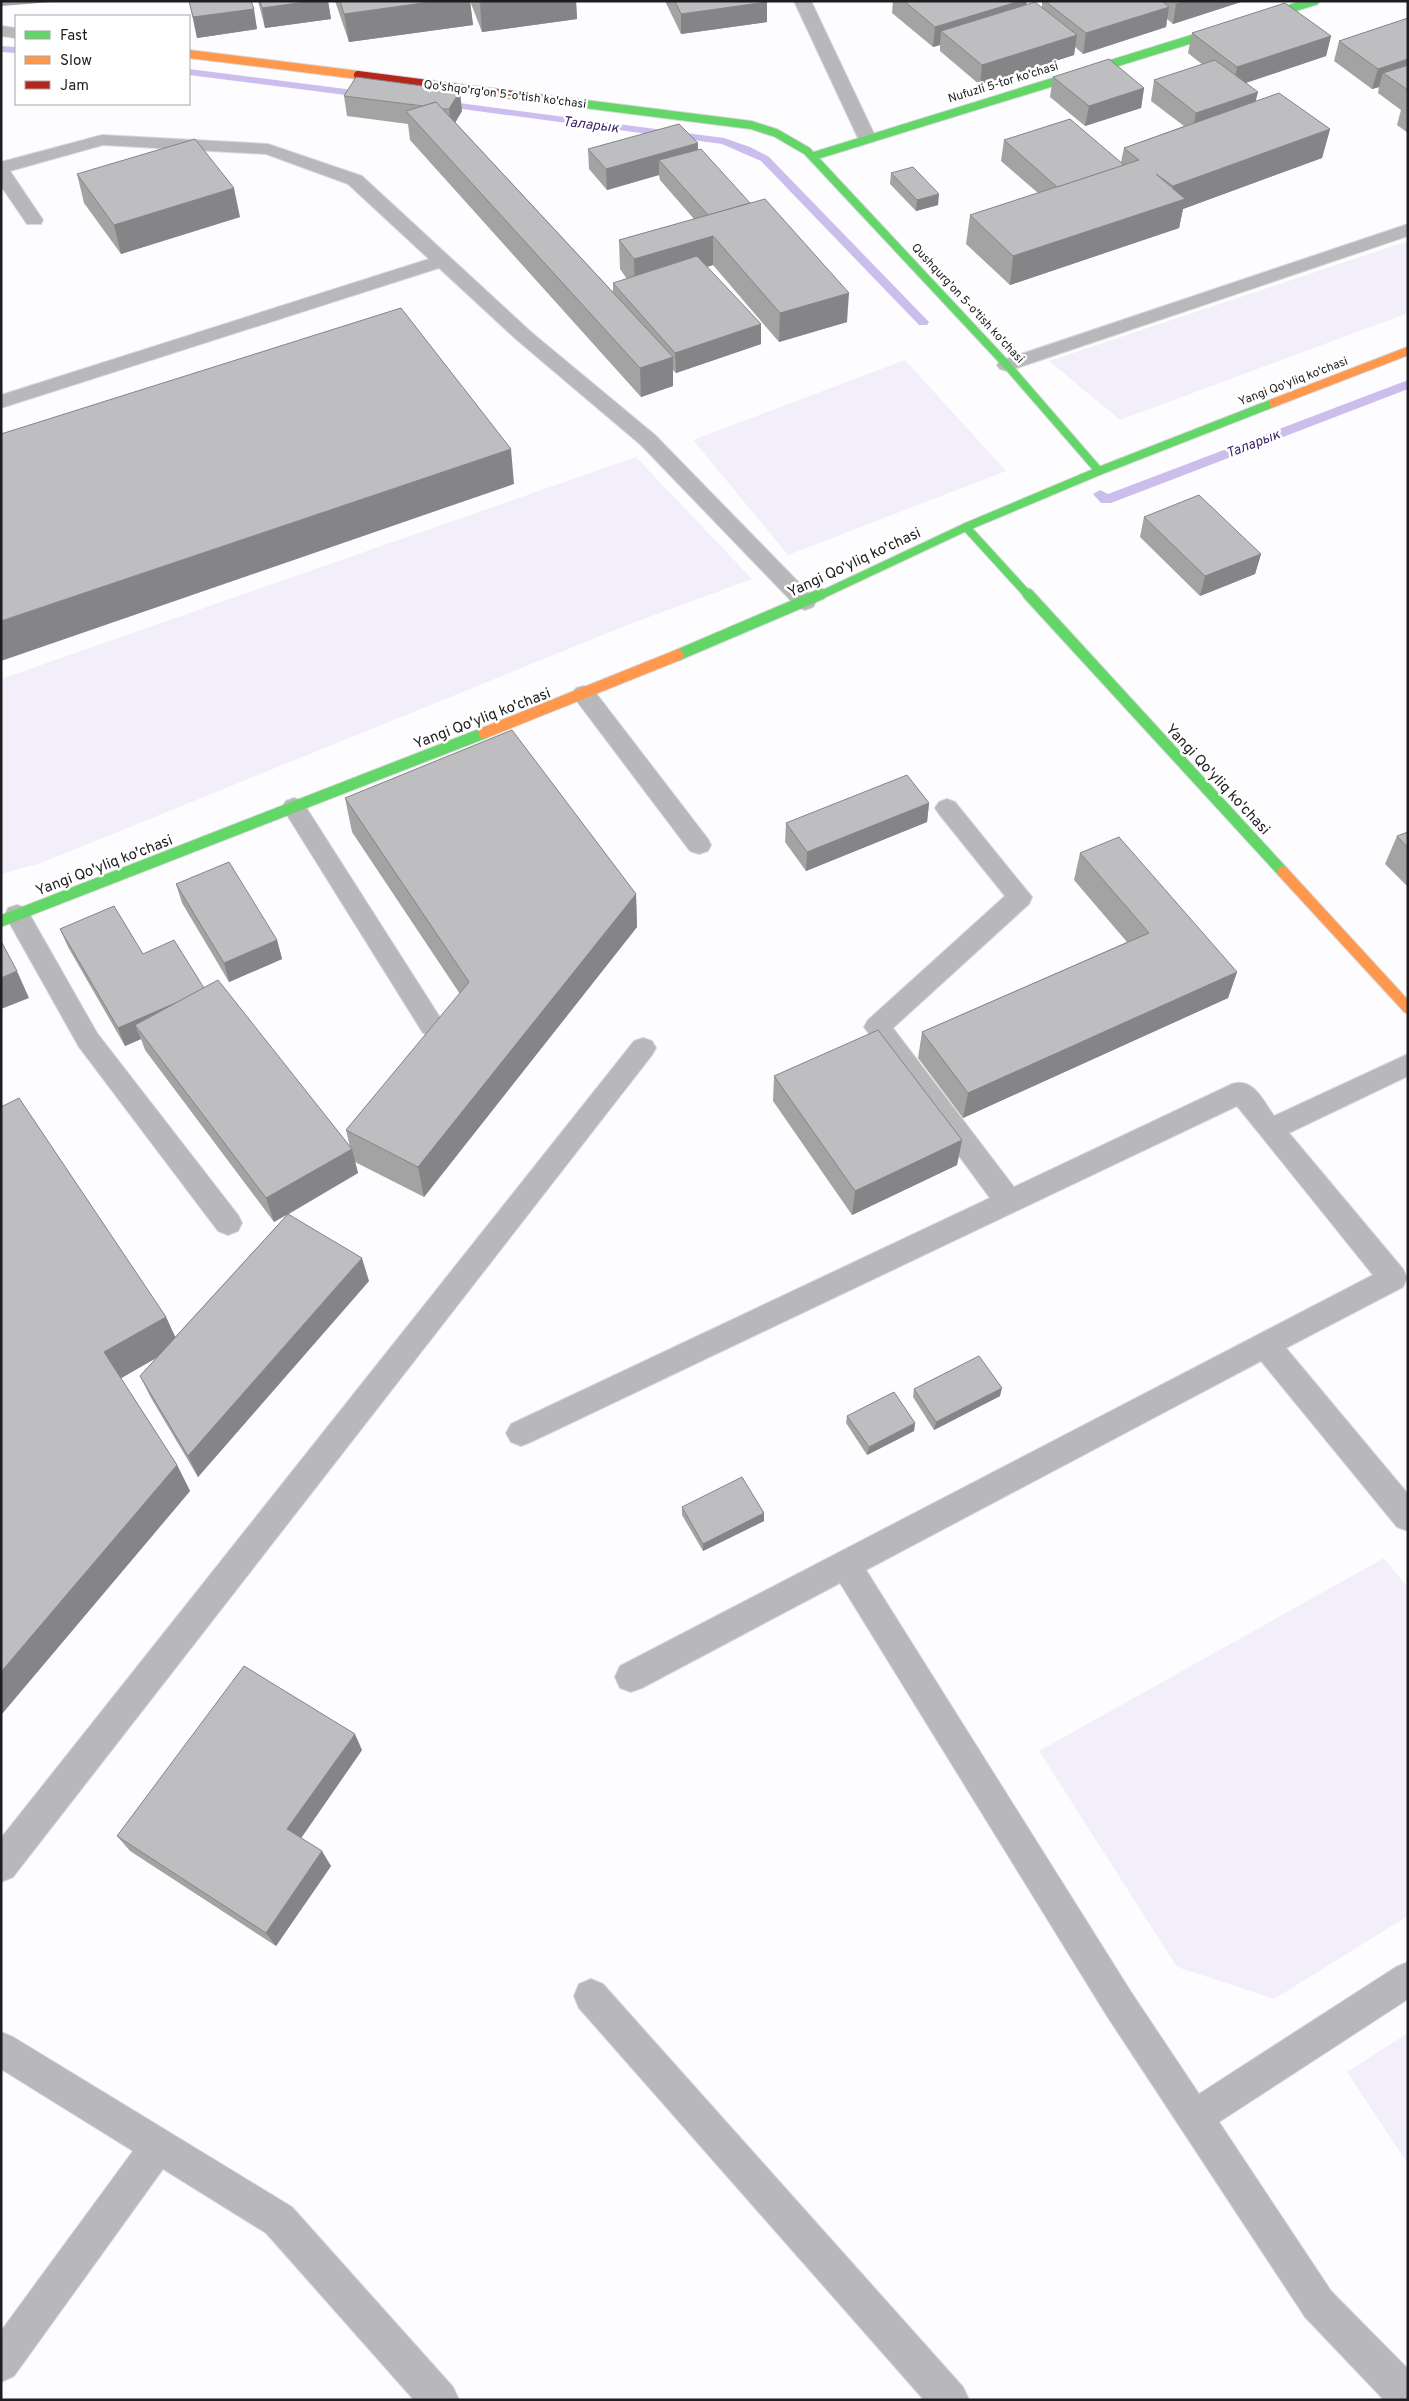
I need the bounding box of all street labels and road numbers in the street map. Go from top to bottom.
street label: Nufuzli 5-tor ko'chasi [946,59,1060,107]
street label: Qo'shqo'rg'on 5-o'tish ko'chasi [423,77,587,113]
street label: Qushqurg'on 5-o'tish ko'chasi [907,240,1027,367]
street label: Yangi Qo'yliq ko'chasi [1236,354,1350,410]
street label: Yangi Qo'yliq ko'chasi [785,524,924,603]
street label: Yangi Qo'yliq ko'chasi [411,685,554,754]
street label: Yangi Qo'yliq ko'chasi [1161,721,1273,840]
street label: Yangi Qo'yliq ko'chasi [33,832,176,901]

